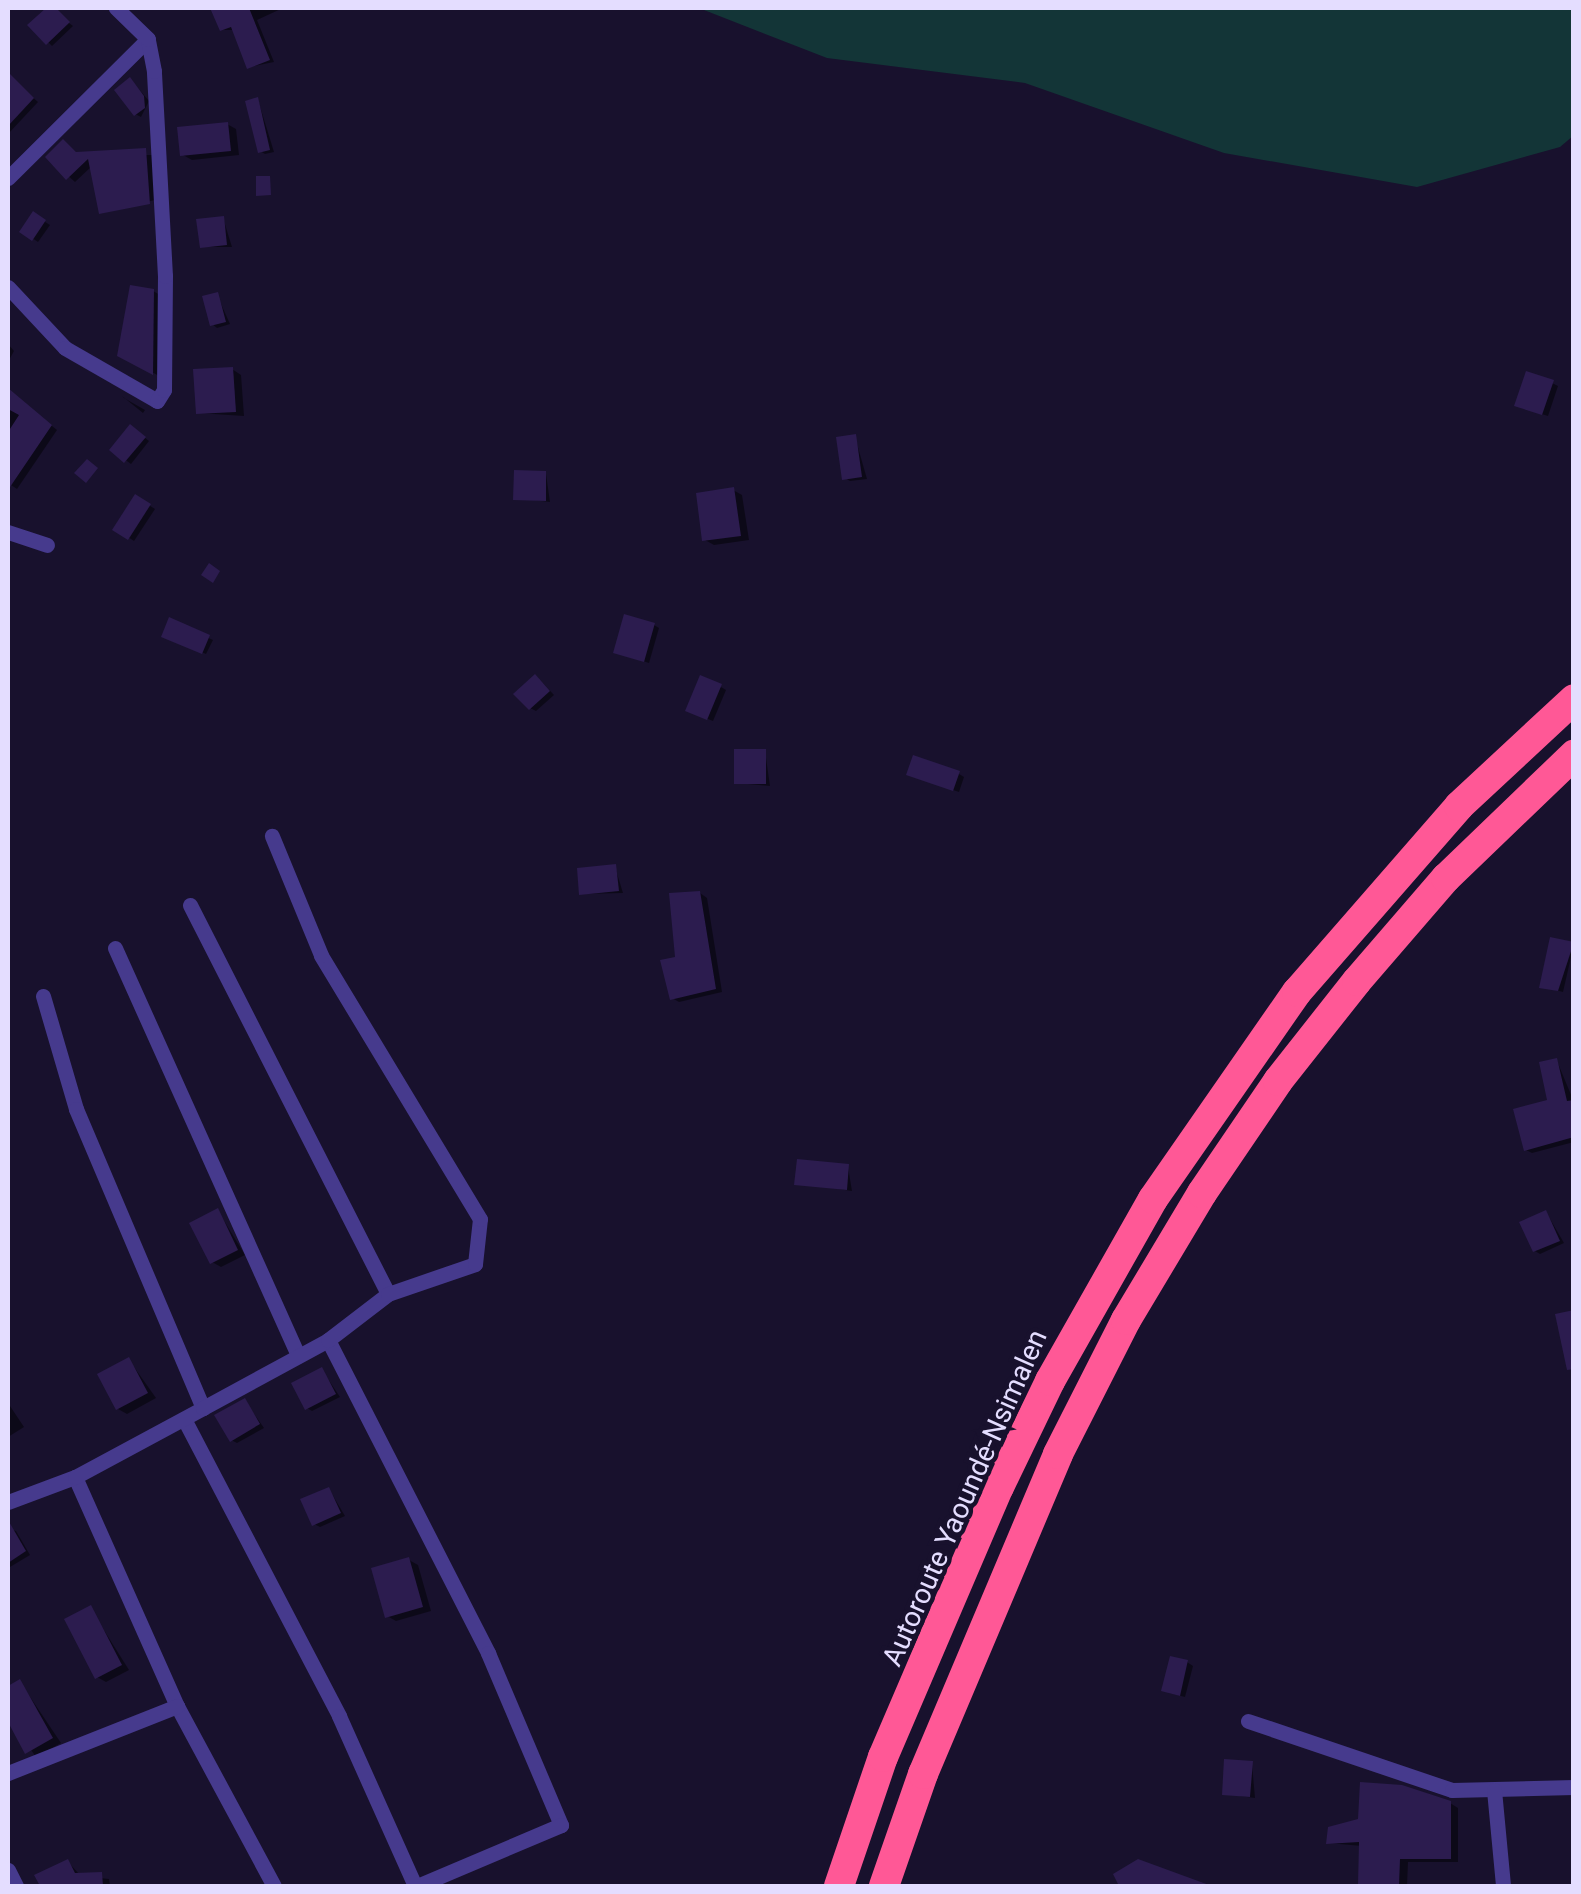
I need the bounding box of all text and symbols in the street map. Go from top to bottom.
street label: Autoroute Yaoundé-Nsimalen [876,1325,1054,1671]

